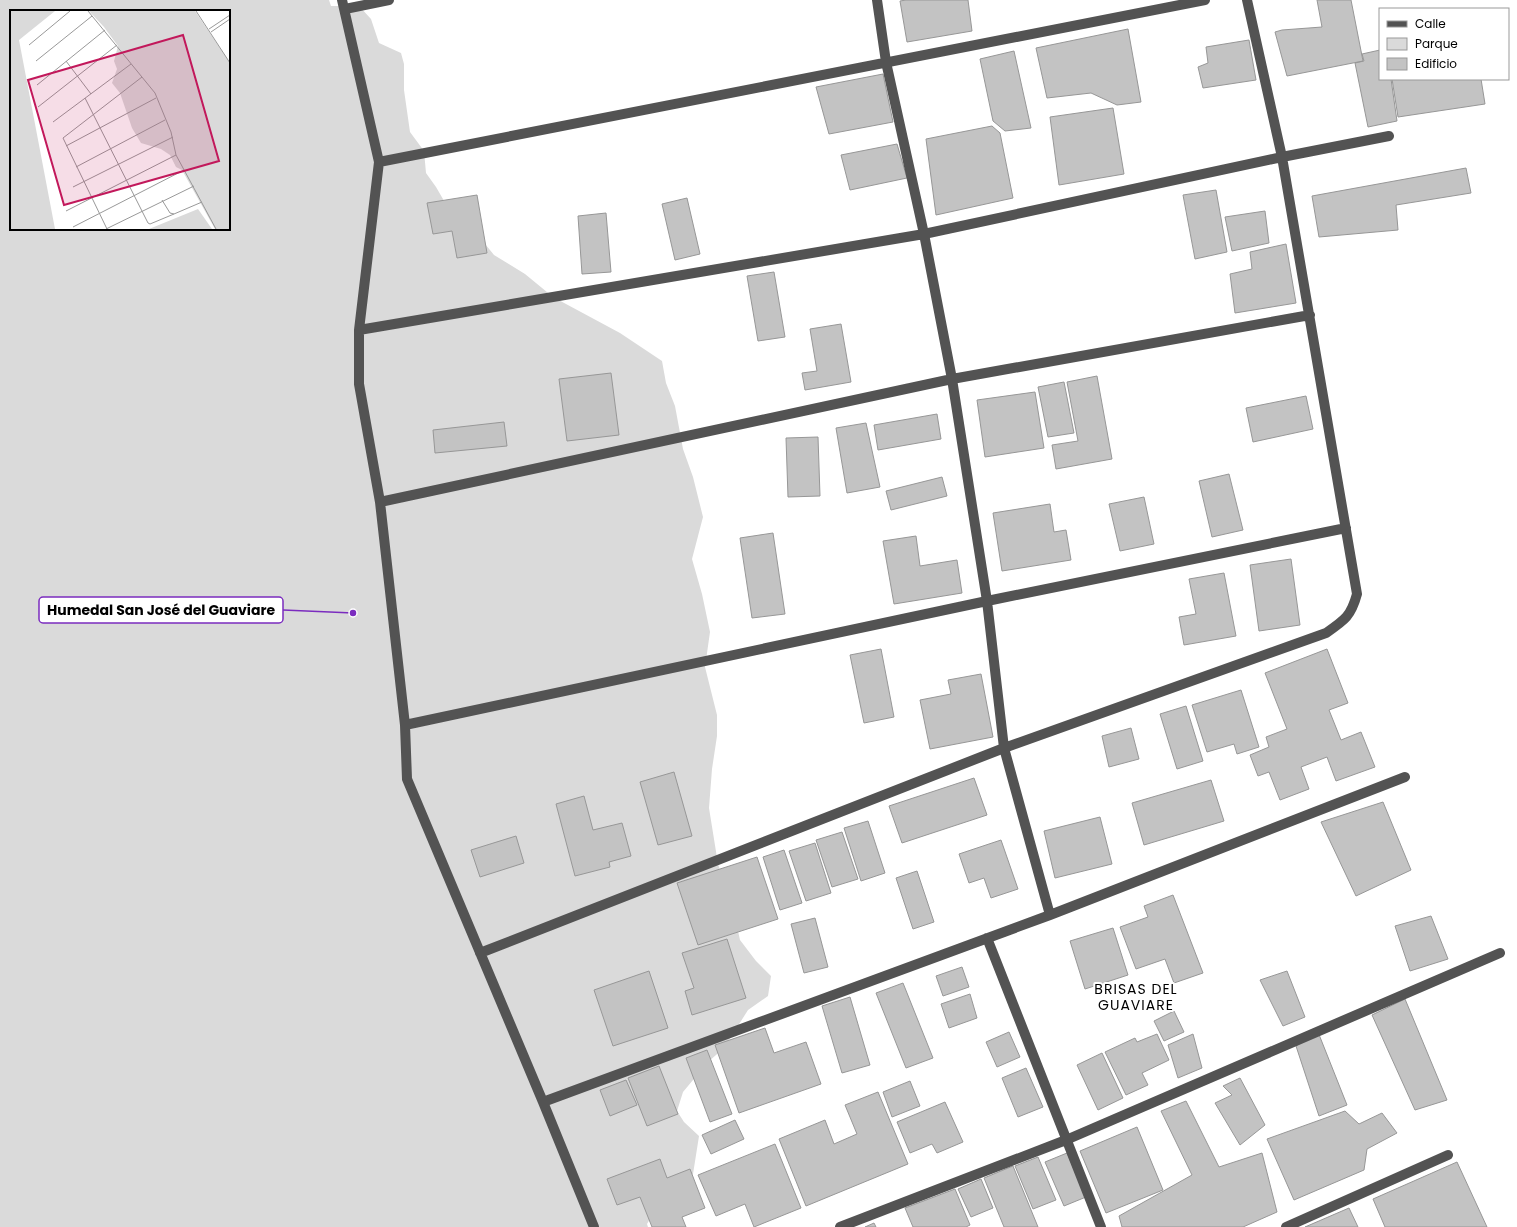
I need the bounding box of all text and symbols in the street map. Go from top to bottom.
legend [1379,8,1509,80]
inset map [10,10,230,230]
text: Calle [1415,15,1446,32]
text: Parque [1415,35,1458,52]
text: Edificio [1415,55,1457,72]
callout: Humedal San José del Guaviare [39,597,283,623]
text: Humedal San José del Guaviare [47,600,275,620]
district label: BRISAS DEL GUAVIARE [1094,979,1178,1015]

